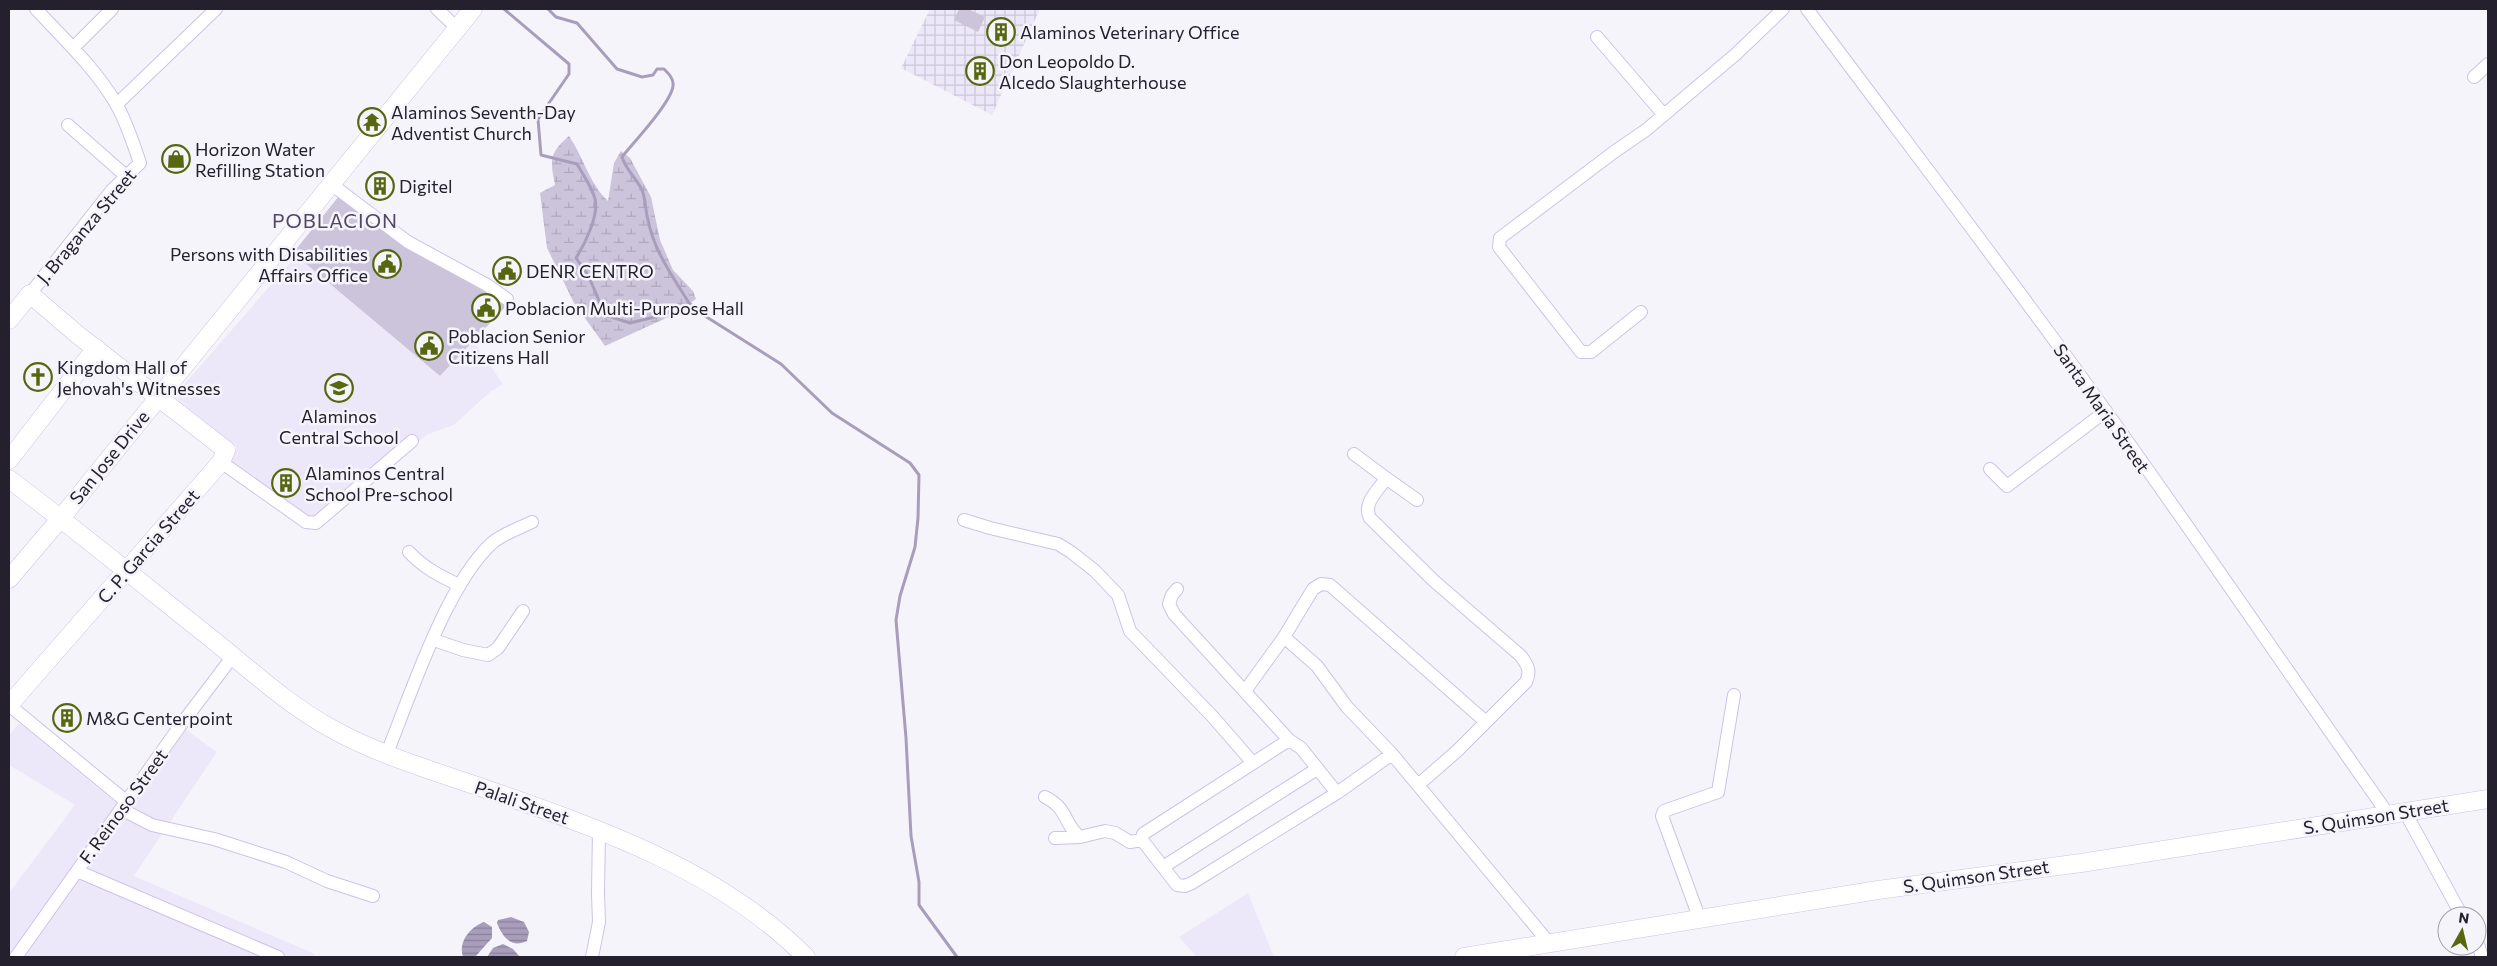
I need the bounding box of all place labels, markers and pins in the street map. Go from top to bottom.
building icon: Alaminos Veterinary Office [986,17,1016,47]
place label: Alaminos Veterinary Office [1020,21,1240,43]
place label: Don Leopoldo D. Alcedo Slaughterhouse [999,50,1186,93]
building icon: Don Leopoldo D. Alcedo Slaughterhouse [965,56,995,86]
place label: Alaminos Seventh-Day Adventist Church [391,101,576,144]
temple icon: Alaminos Seventh-Day Adventist Church [357,107,387,137]
place label: Horizon Water Refilling Station [195,138,325,181]
shop icon: Horizon Water Refilling Station [161,144,191,174]
building icon: Digitel [365,171,395,201]
place label: Digitel [399,175,453,197]
place label: Persons with Disabilities Affairs Office [170,243,368,286]
public building icon: Persons with Disabilities Affairs Office [372,249,402,279]
public building icon: DENR CENTRO [492,256,522,286]
place label: DENR CENTRO [526,260,654,282]
public building icon: Poblacion Multi-Purpose Hall [471,293,501,323]
place label: Poblacion Multi-Purpose Hall [505,297,744,319]
place label: Poblacion Senior Citizens Hall [448,325,585,368]
public building icon: Poblacion Senior Citizens Hall [414,331,444,361]
place label: Kingdom Hall of Jehovah's Witnesses [57,356,221,399]
church icon: Kingdom Hall of Jehovah's Witnesses [23,362,53,392]
school or university icon: Alaminos Central School [324,373,354,403]
place label: Alaminos Central School [279,405,399,448]
place label: Alaminos Central School Pre-school [305,462,453,505]
building icon: Alaminos Central School Pre-school [271,468,301,498]
building icon: M&G Centerpoint [52,703,82,733]
place label: M&G Centerpoint [86,707,233,729]

